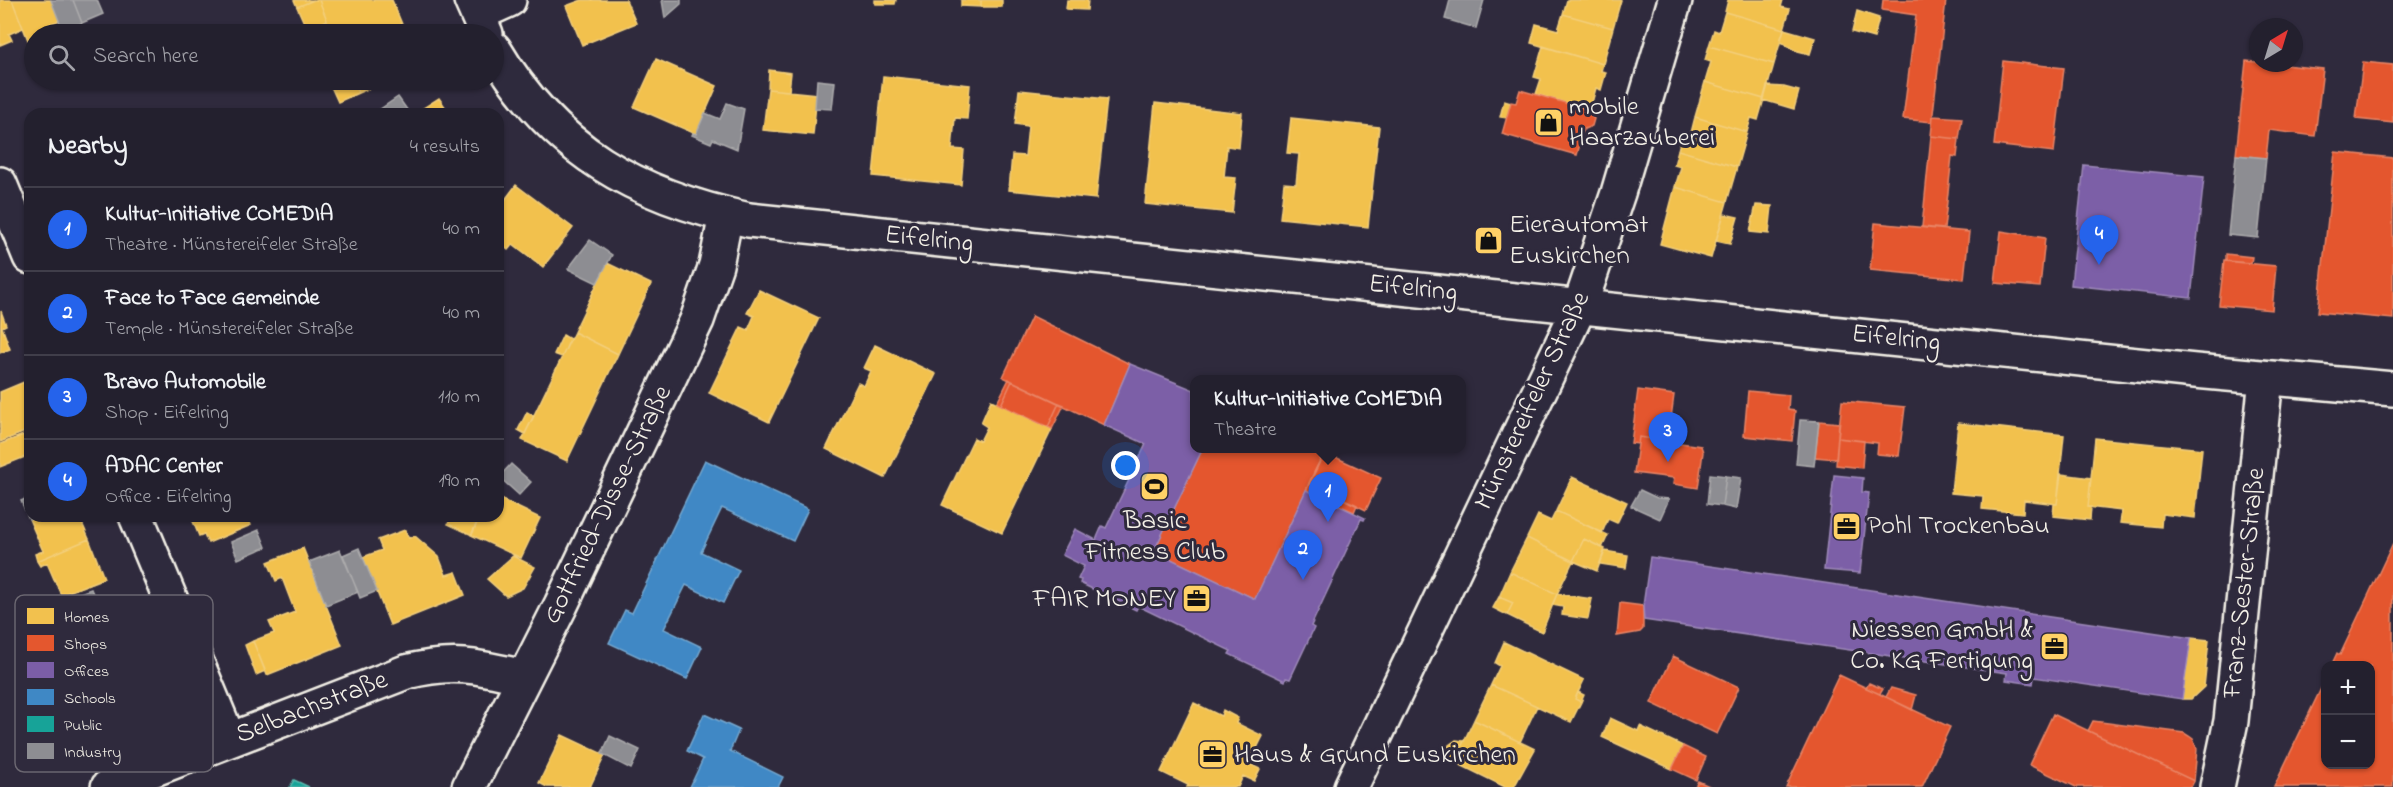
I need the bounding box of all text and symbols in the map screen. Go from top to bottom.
north arrow [2249,18,2303,72]
search box [24,24,504,90]
icon: search [45,41,78,74]
text: Search here [93,41,198,73]
place label: mobile Haarzauberei [1569,88,1715,158]
shop icon: mobile Haarzauberei [1532,107,1564,139]
text: Nearby [48,128,127,166]
text: 4 results [410,133,480,162]
text: Kultur-Initiative COMEDIA [105,199,333,231]
place label: Eierautomat Euskirchen [1509,206,1648,276]
text: 1 [64,215,71,244]
text: 40 m [443,215,480,244]
street label: Eifelring [883,216,975,264]
pin: 4 [2080,216,2118,265]
shop icon: Eierautomat Euskirchen [1472,225,1504,257]
text: Theatre · Münstereifeler Straße [105,231,358,260]
street label: Eifelring [1367,265,1459,313]
text: Face to Face Gemeinde [105,283,319,315]
street label: Münstereifeler Straße [1465,284,1601,517]
text: 2 [63,299,72,328]
text: 40 m [443,299,480,328]
text: Temple · Münstereifeler Straße [105,315,354,344]
street label: Eifelring [1850,315,1942,363]
text: Bravo Automobile [105,367,266,399]
popup [1190,375,1466,453]
street label: Gottfried-Disse-Straße [533,378,683,631]
text: 3 [63,383,72,412]
text: 110 m [438,383,480,412]
text: Kultur-Initiative COMEDIA [1214,384,1442,416]
text: Shop · Eifelring [105,399,229,428]
pin: 3 [1648,412,1688,462]
text: Theatre [1214,416,1276,445]
text: ADAC Center [105,451,223,483]
your location [1111,451,1140,480]
street label: Franz-Sester-Straße [2213,465,2277,701]
text: 4 [63,467,72,496]
text: 190 m [438,467,480,496]
sports icon: Basic Fitness Club [1139,470,1171,502]
pin: 1 [1308,472,1348,522]
text: Office · Eifelring [105,483,232,512]
place label: Basic Fitness Club [1084,502,1225,572]
place label: Pohl Trockenbau [1867,507,2050,546]
office icon: Pohl Trockenbau [1830,510,1862,542]
pin: 2 [1284,530,1322,580]
place label: FAIR MONEY [1032,580,1177,619]
office icon: FAIR MONEY [1181,583,1213,615]
legend [15,595,213,772]
text: Homes [64,606,109,630]
place label: Niessen GmbH & Co. KG Fertigung [1850,611,2033,681]
office icon: Niessen GmbH & Co. KG Fertigung [2038,630,2070,662]
text: Shops [64,633,107,657]
text: Offices [64,660,109,684]
street label: Selbachstraße [231,661,394,755]
map controls [2321,661,2375,769]
button: + [2321,661,2375,715]
text: Schools [64,687,116,711]
text: Public [64,714,103,738]
button: − [2321,715,2375,769]
place label: Haus & Grund Euskirchen [1234,736,1516,775]
office icon: Haus & Grund Euskirchen [1197,739,1229,771]
text: Industry [64,741,121,765]

